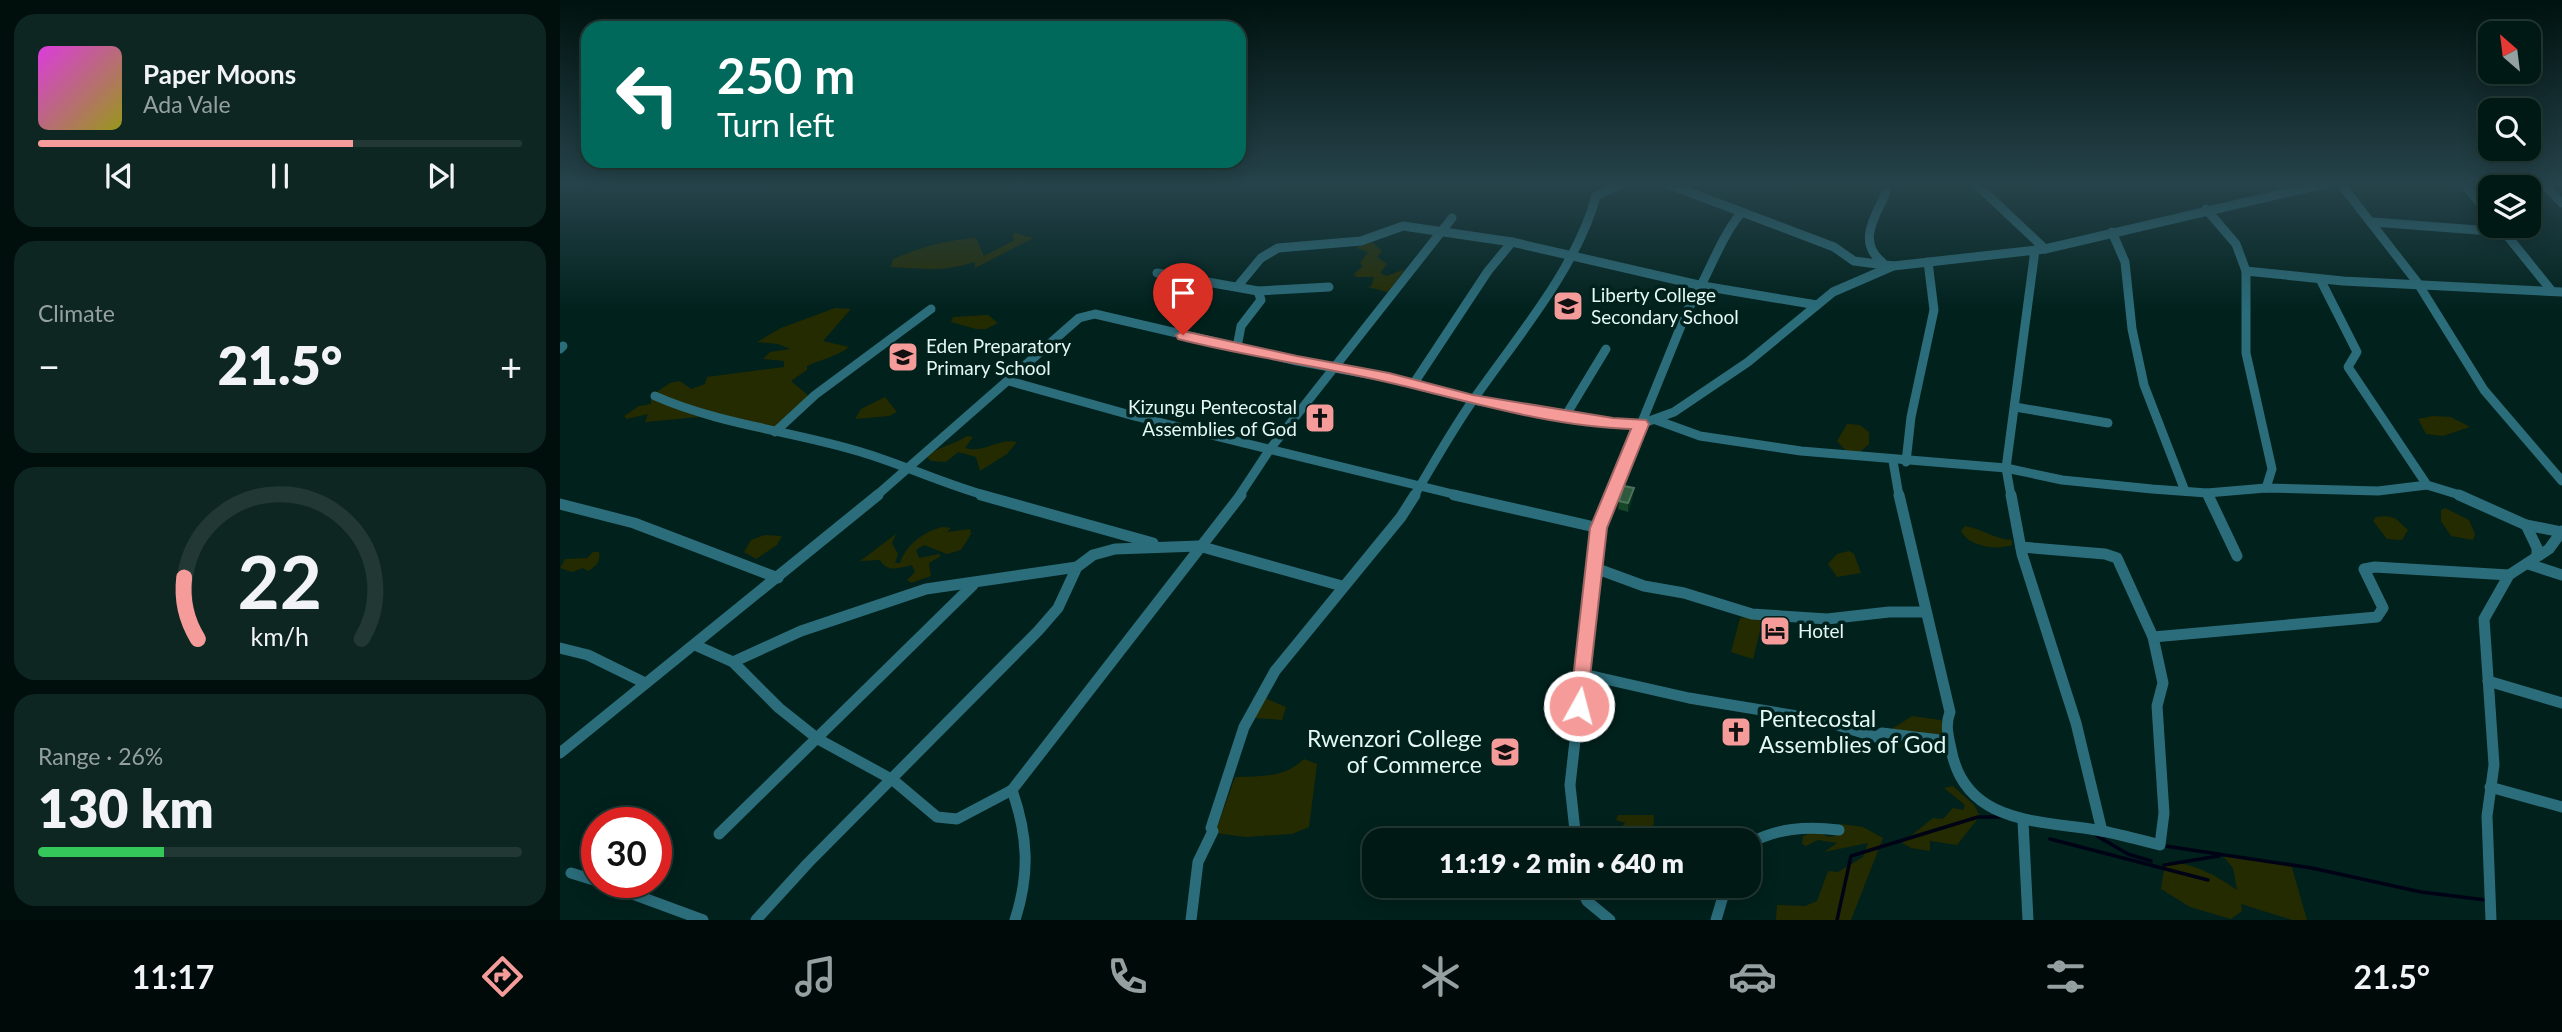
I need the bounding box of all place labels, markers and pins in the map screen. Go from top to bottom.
pin [1153,263,1213,335]
place label: Liberty College Secondary School [1591,283,1739,328]
school or university icon: Liberty College Secondary School [1551,289,1585,323]
place label: Eden Preparatory Primary School [926,334,1071,379]
school or university icon: Eden Preparatory Primary School [886,340,920,374]
place label: Kizungu Pentecostal Assemblies of God [1128,395,1297,440]
church icon: Kizungu Pentecostal Assemblies of God [1303,401,1337,435]
hotel icon: Hotel [1758,614,1792,648]
place label: Hotel [1798,619,1844,642]
place label: Pentecostal Assemblies of God [1759,704,1946,758]
church icon: Pentecostal Assemblies of God [1719,715,1753,749]
place label: Rwenzori College of Commerce [1307,724,1482,778]
school or university icon: Rwenzori College of Commerce [1488,735,1522,769]

